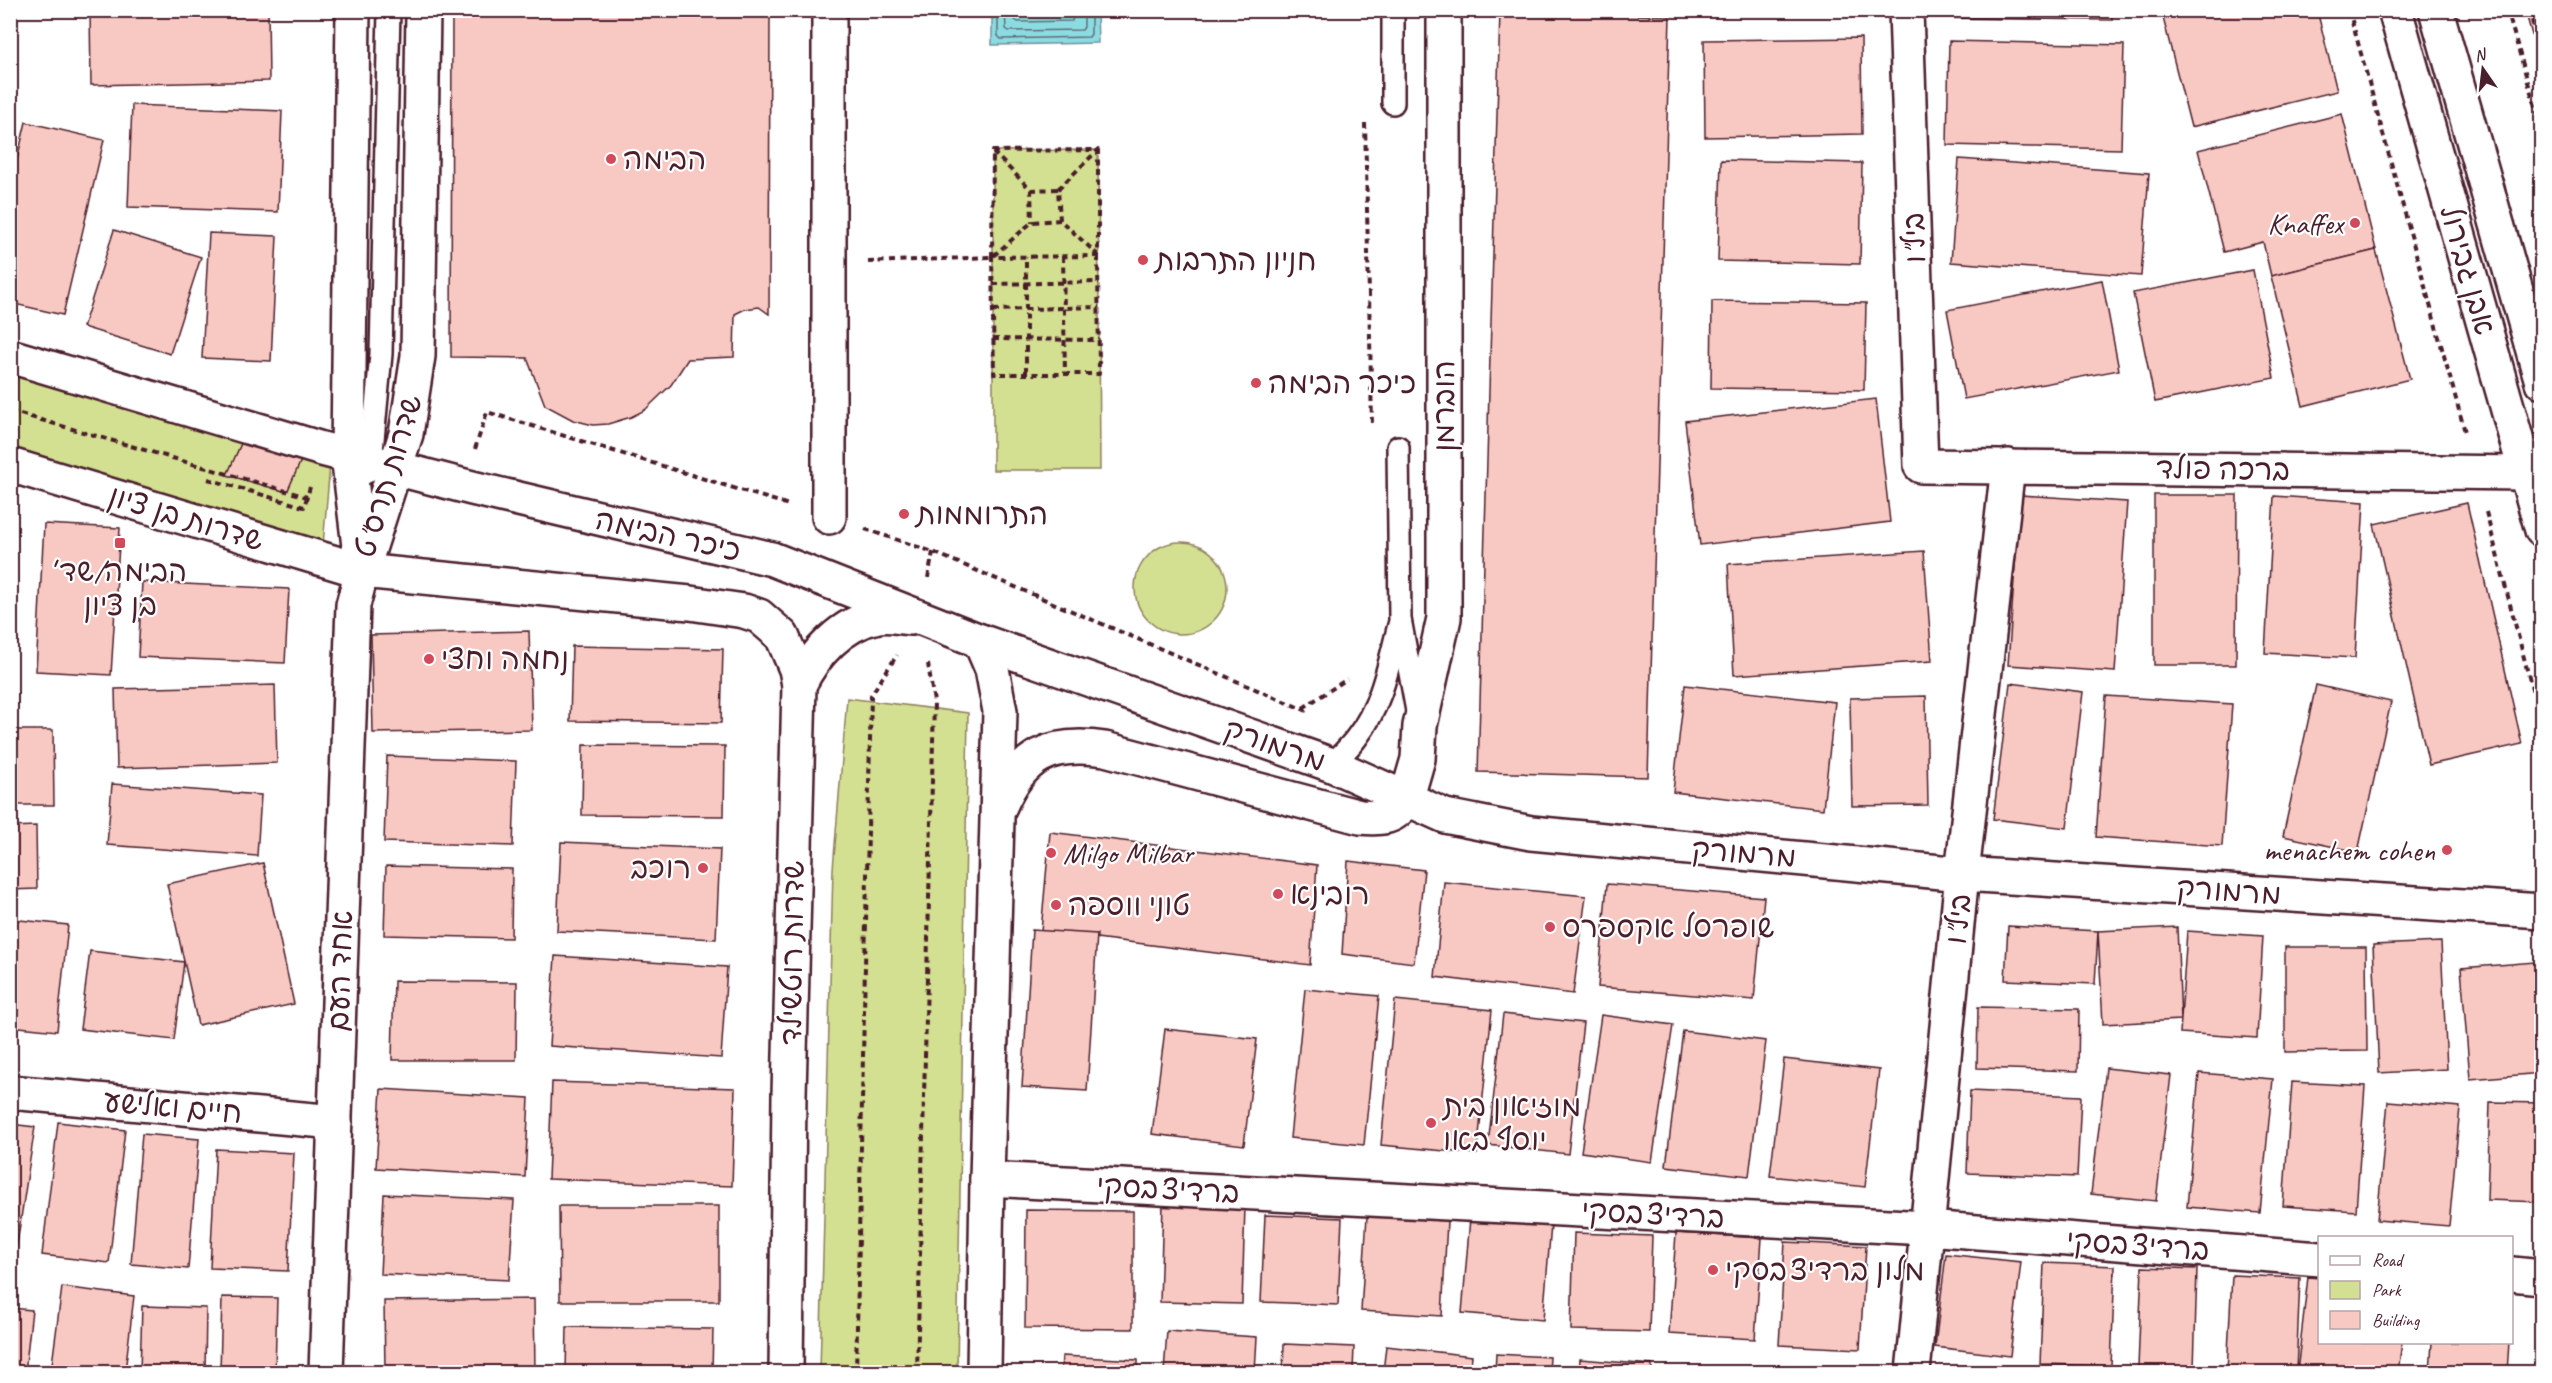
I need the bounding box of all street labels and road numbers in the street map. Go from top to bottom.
street label: אבן גבירול [2431,201,2505,339]
street label: ביל"ו [1894,212,1934,264]
street label: הוברמן [1425,360,1463,452]
street label: שדרות תרס"ט [345,390,431,562]
street label: ברכה פולד [2156,449,2290,489]
street label: שדרות בן ציון [104,476,268,560]
street label: כיכר הבימה [592,500,744,570]
street label: מרמורק [1219,709,1331,781]
street label: מרמורק [1690,829,1798,877]
street label: שדרות רוטשילד [771,860,813,1046]
street label: מרמורק [2175,868,2283,914]
street label: ביל"ו [1936,892,1980,946]
street label: אחד העם [319,910,361,1032]
street label: חיים ואלישע [102,1082,244,1132]
street label: ברדיצ'בסקי [1095,1166,1241,1212]
street label: ברדיצ'בסקי [1580,1191,1726,1237]
street label: ברדיצ'בסקי [2065,1221,2211,1269]

